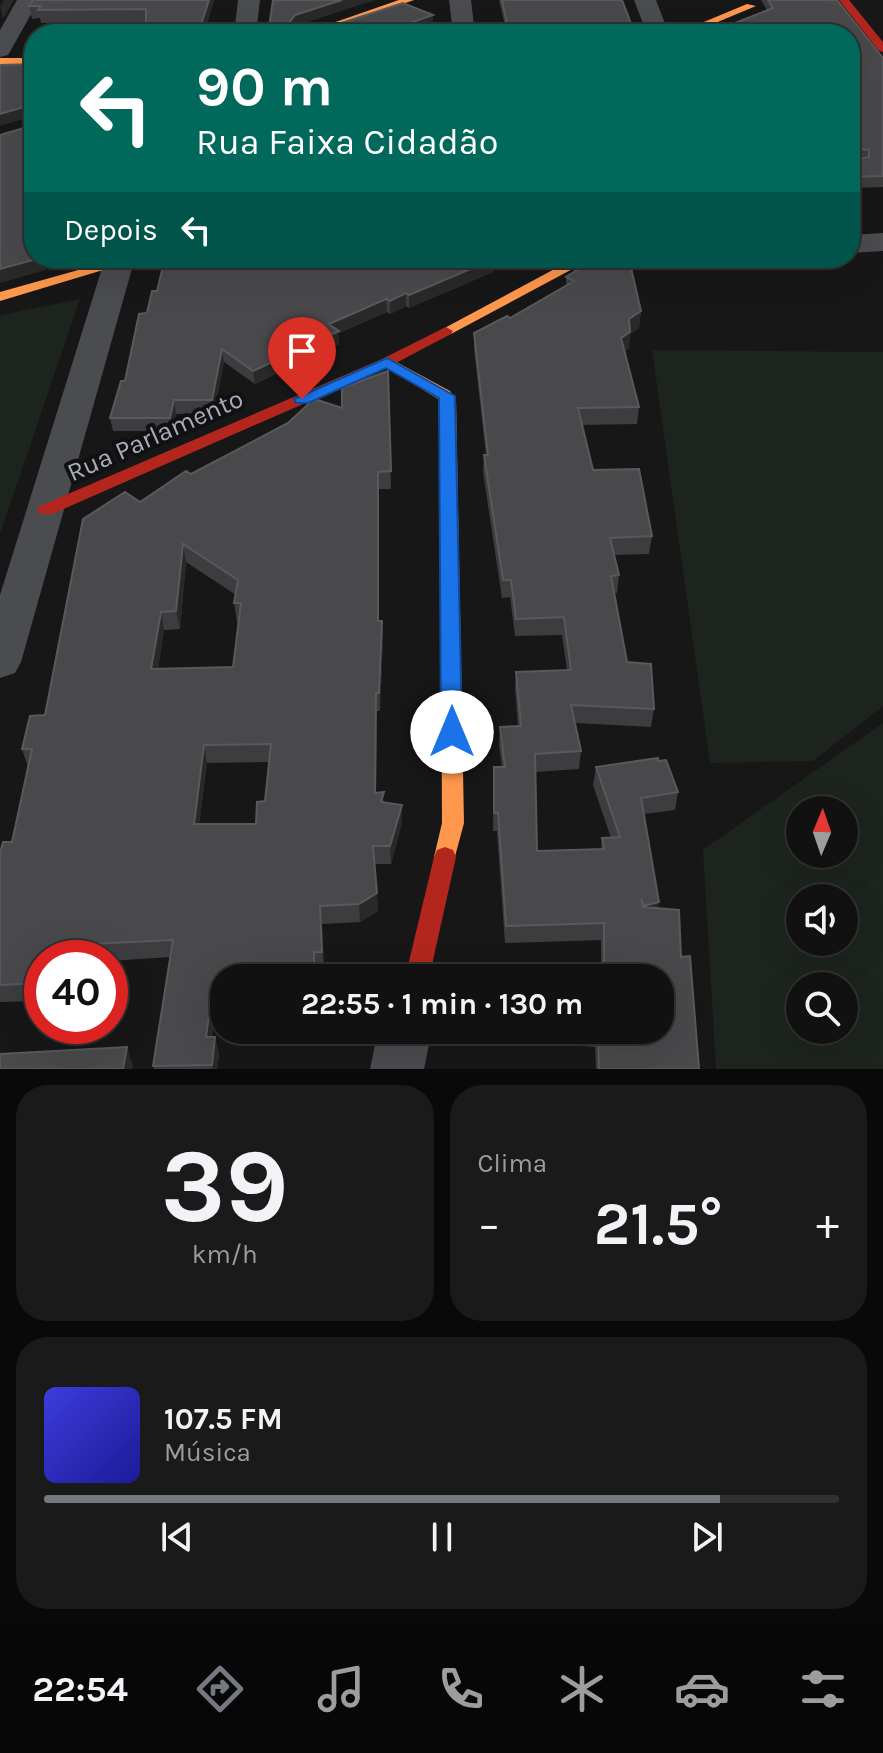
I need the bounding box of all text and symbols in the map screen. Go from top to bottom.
text: 90 m [196,54,333,119]
icon: left [64,56,168,160]
text: Rua Faixa Cidadão [196,121,498,163]
icon: left [174,208,218,252]
text: Depois [64,212,158,248]
pin [268,317,336,399]
icon: arrive [280,329,324,373]
street label: Rua Parlamento [62,383,248,488]
position arrow [410,690,494,774]
north arrow [786,796,858,868]
map controls [786,796,858,1044]
button: sound [786,884,858,956]
speed limit sign: 40 [24,940,128,1044]
button: search [786,972,858,1044]
text: 22:55 · 1 min · 130 m [301,986,583,1022]
text: 39 [161,1126,289,1247]
text: Clima [478,1148,547,1179]
text: 21.5° [594,1189,723,1259]
text: − [478,1199,501,1250]
text: + [816,1199,839,1250]
text: km/h [192,1239,258,1270]
text: 107.5 FM [164,1401,283,1437]
text: Música [164,1437,251,1468]
icon: previous [155,1515,199,1559]
icon: pause [420,1515,464,1559]
icon: next [685,1515,729,1559]
icon: directions [192,1661,248,1717]
icon: music [313,1661,369,1717]
icon: phone [433,1661,489,1717]
icon: climate [554,1661,610,1717]
icon: car [674,1661,730,1717]
icon: filters [795,1661,851,1717]
text: 22:54 [32,1668,128,1710]

